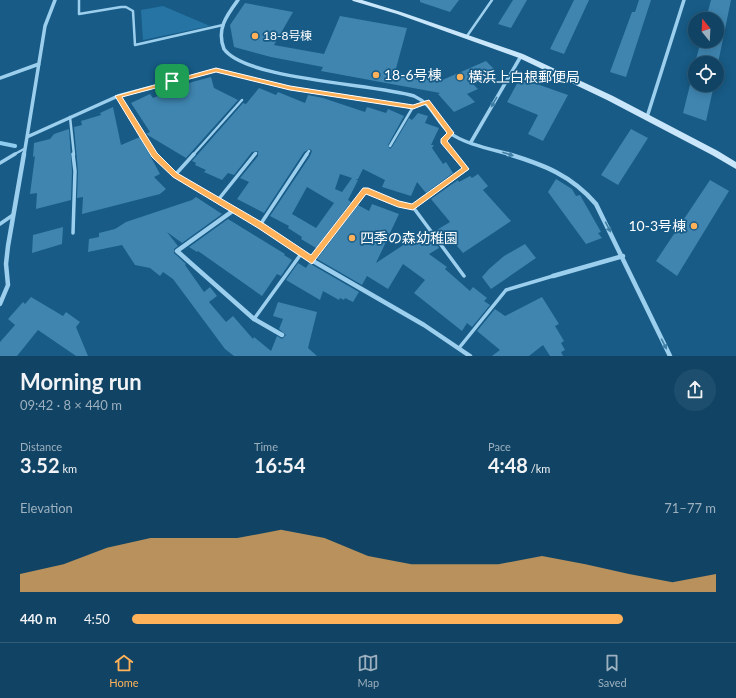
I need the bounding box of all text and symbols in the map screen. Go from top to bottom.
north arrow [688,12,724,48]
map controls [688,12,724,92]
place label: 18-8号棟 [263,28,312,43]
marker: 18-8号棟 [250,31,260,41]
button: locate [688,56,724,92]
pin [155,64,189,98]
place label: 18-6号棟 [384,66,442,83]
place label: 横浜上白根郵便局 [468,68,580,85]
icon: arrive [161,70,183,92]
marker: 18-6号棟 [371,70,381,80]
marker: 横浜上白根郵便局 [455,72,465,82]
one-way arrow [491,96,498,108]
one-way arrow [502,152,514,158]
place label: 10-3号棟 [628,217,686,234]
marker: 10-3号棟 [689,221,699,231]
one-way arrow [605,222,611,233]
place label: 四季の森幼稚園 [360,229,458,246]
marker: 四季の森幼稚園 [347,233,357,243]
one-way arrow [661,339,668,350]
text: Morning run [20,368,142,395]
button: share [674,369,716,411]
text: 09:42 · 8 × 440 m [20,397,122,413]
text: Distance [20,440,62,453]
text: Time [254,440,278,453]
text: Pace [488,440,511,453]
text: 3.52 [20,453,60,477]
text: 16:54 [254,453,306,477]
text: 4:48 [488,453,528,477]
text: km [60,462,77,475]
text: /km [528,462,550,475]
text: Elevation [20,500,73,516]
text: 71–77 m [664,500,716,516]
text: 440 m [20,611,57,627]
text: 4:50 [84,611,110,627]
tab: Home [109,652,139,689]
tab: Map [357,652,379,689]
tab: Saved [598,652,627,689]

